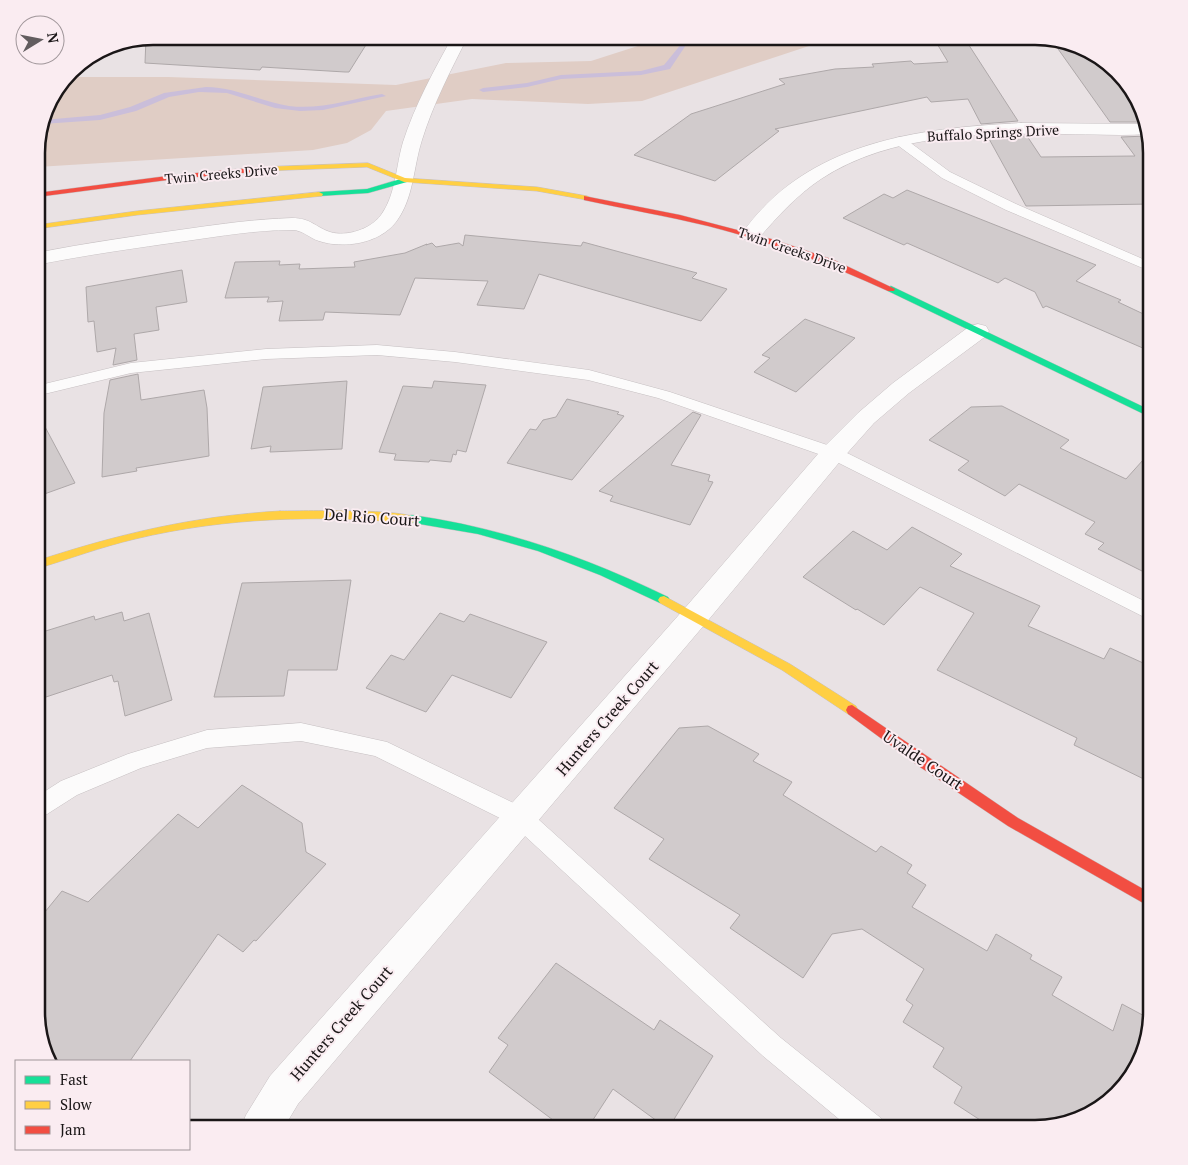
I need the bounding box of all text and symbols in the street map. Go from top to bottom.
north arrow [15,15,65,65]
text: N [43,31,64,45]
street label: Buffalo Springs Drive [926,120,1059,145]
street label: Twin Creeks Drive [164,159,278,188]
street label: Twin Creeks Drive [735,222,849,277]
street label: Del Rio Court [323,503,421,531]
street label: Hunters Creek Court [551,656,663,780]
street label: Uvalde Court [878,725,968,795]
street label: Hunters Creek Court [285,961,397,1085]
legend [15,1060,190,1150]
text: Fast [60,1069,88,1089]
text: Slow [60,1094,93,1114]
text: Jam [60,1119,86,1139]

